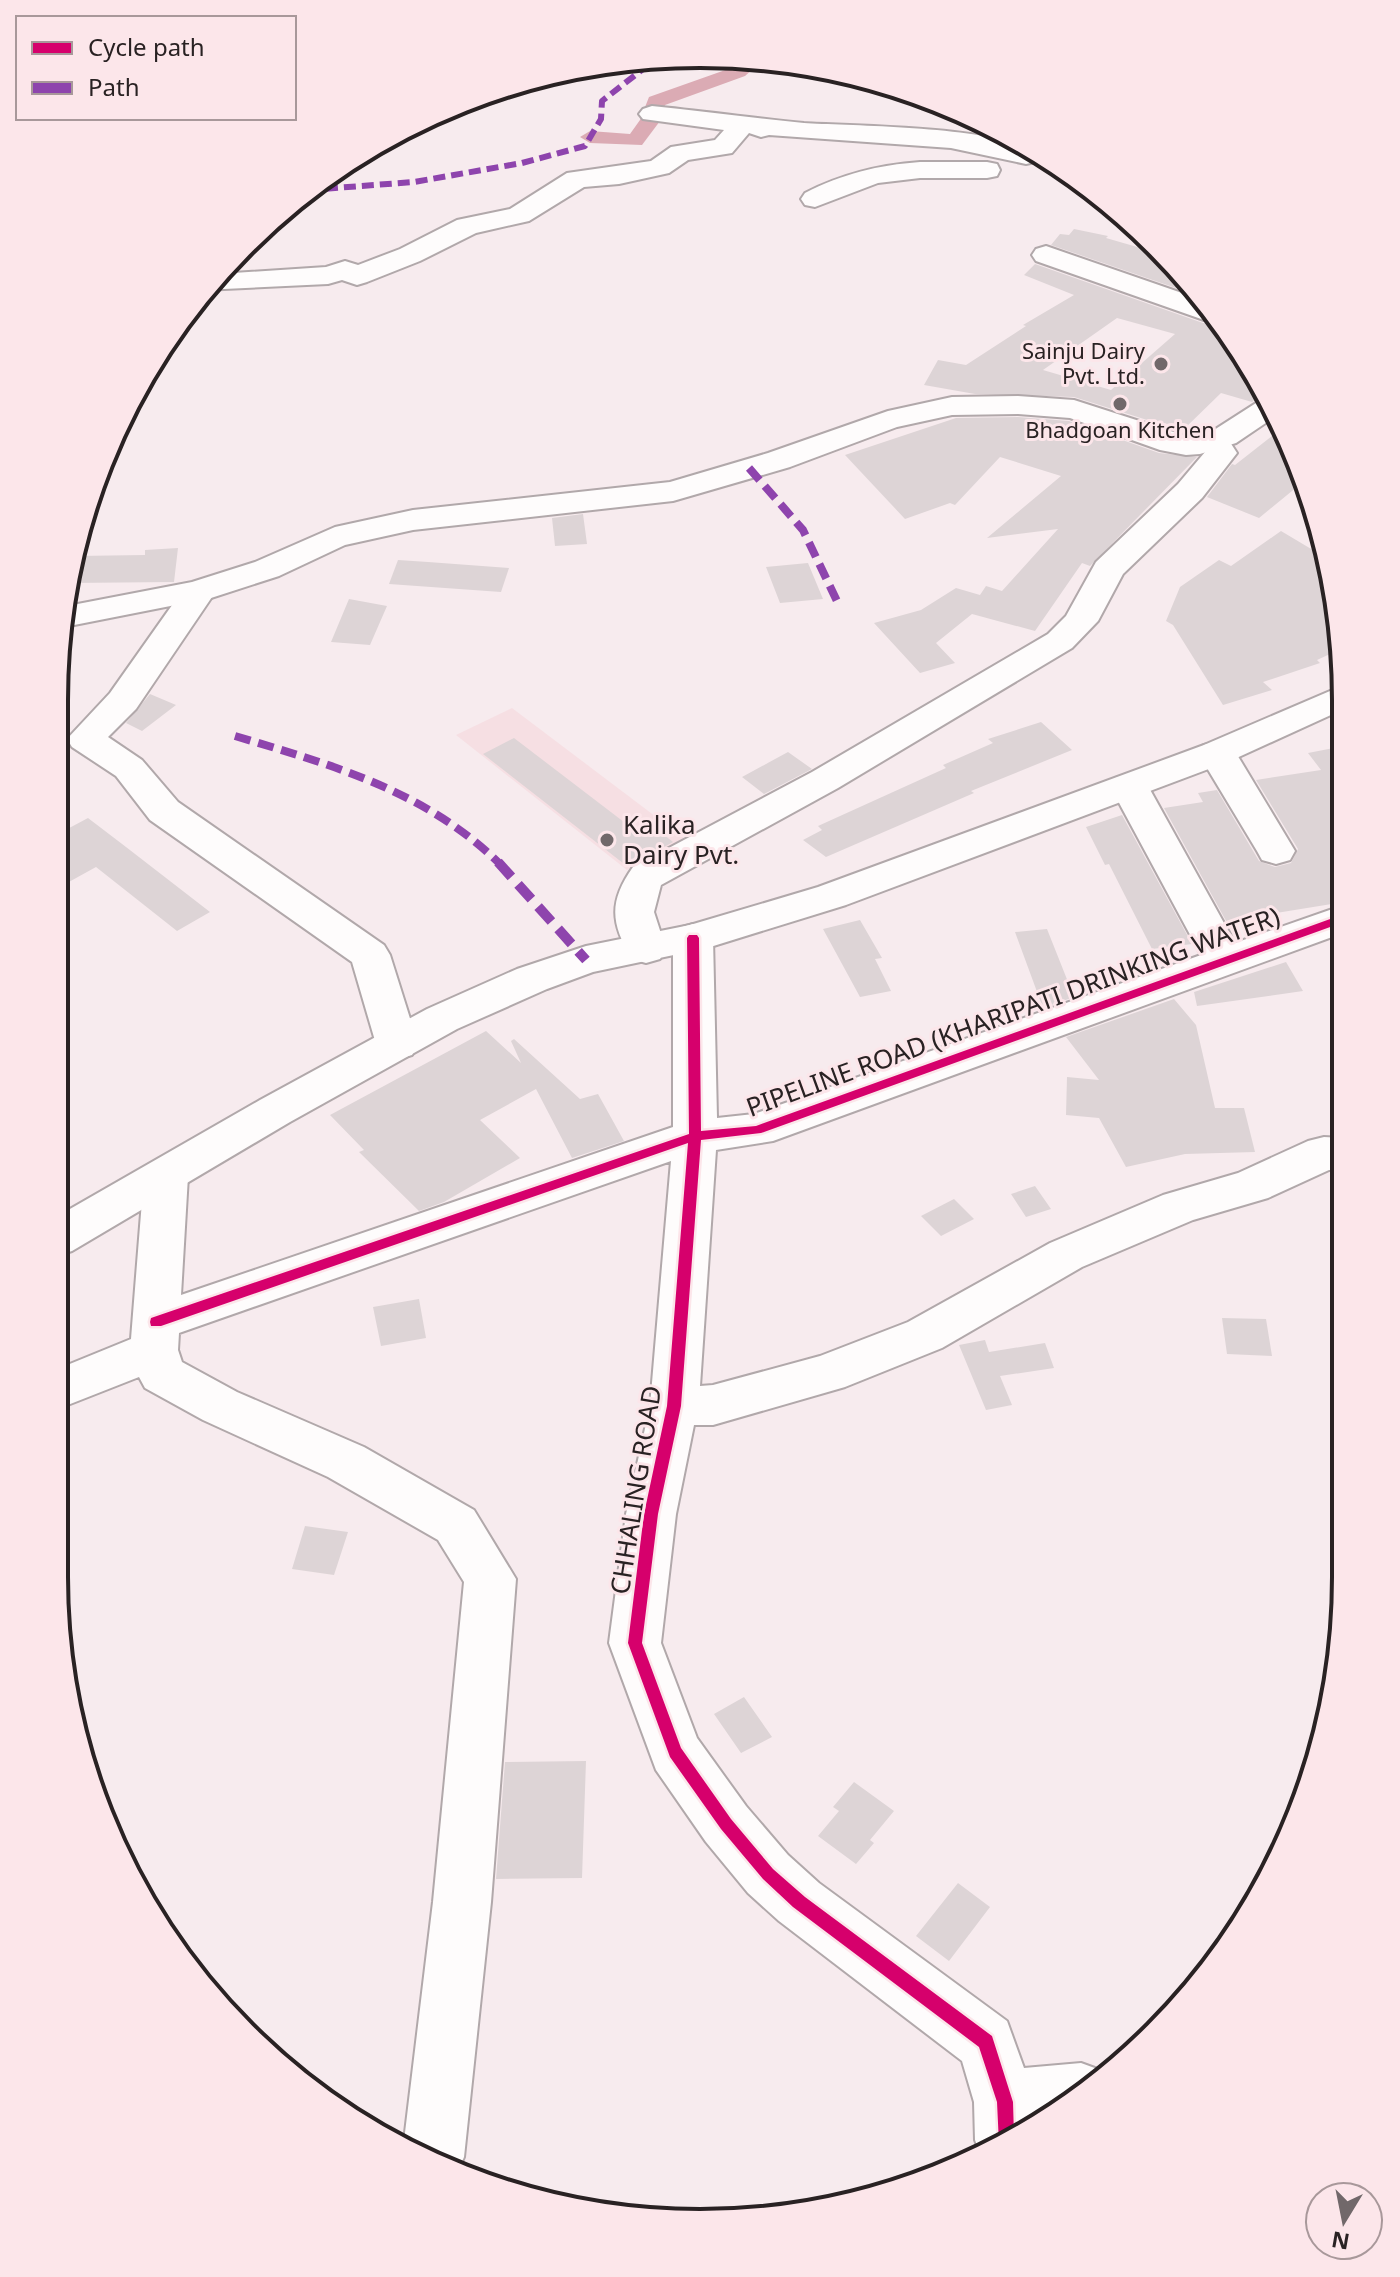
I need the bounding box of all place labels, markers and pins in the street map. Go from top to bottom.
place label: Sainju Dairy Pvt. Ltd. [1022,335,1146,390]
marker: Sainju Dairy Pvt. Ltd. [1152,355,1170,373]
marker: Bhadgoan Kitchen [1111,395,1129,413]
place label: Bhadgoan Kitchen [1025,414,1215,444]
place label: Kalika Dairy Pvt. [623,806,739,872]
marker: Kalika Dairy Pvt. [598,831,616,849]

